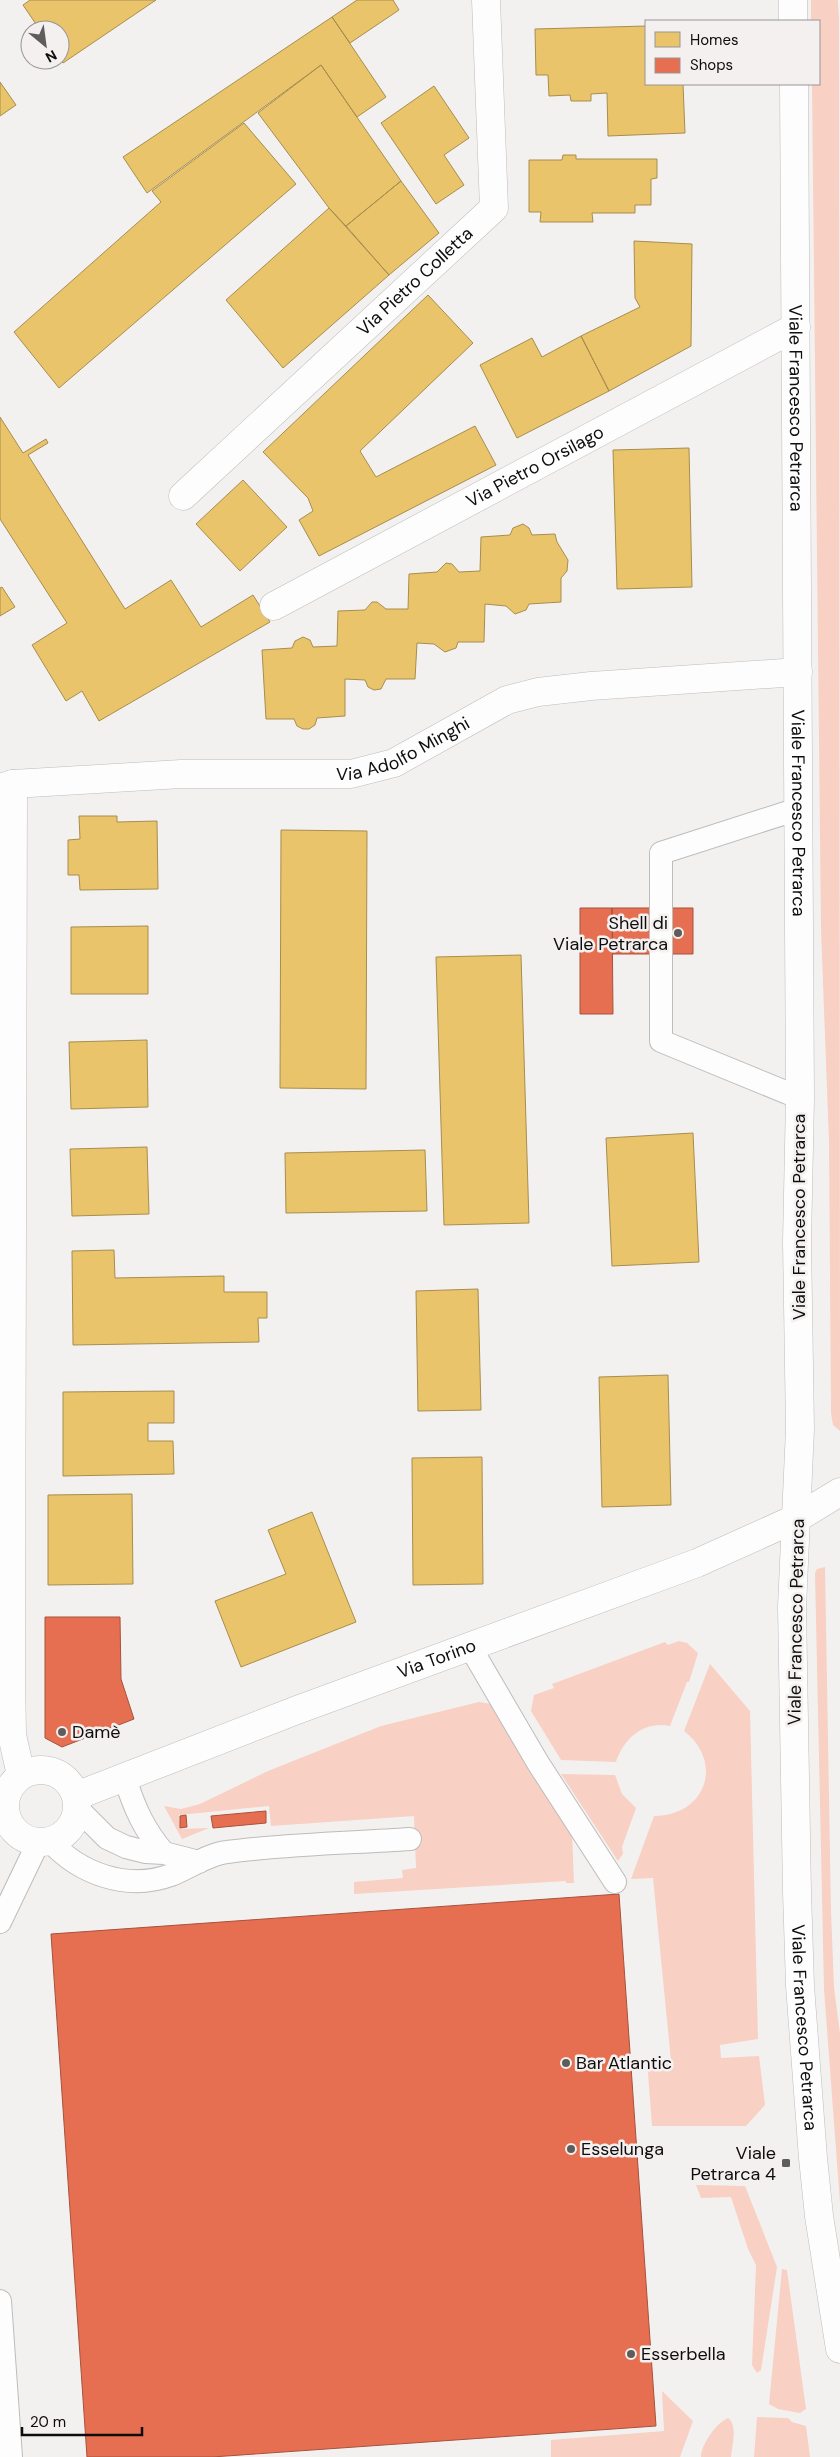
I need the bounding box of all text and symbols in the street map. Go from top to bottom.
north arrow [20,20,70,70]
legend [645,20,820,85]
text: Homes [690,30,739,50]
text: N [42,46,60,67]
text: Shops [690,55,733,75]
street label: Via Pietro Colletta [352,222,478,341]
street label: Viale Francesco Petrarca [783,305,809,511]
street label: Via Pietro Orsilago [462,420,608,513]
street label: Viale Francesco Petrarca [786,710,811,916]
street label: Via Adolfo Minghi [336,711,474,786]
place label: Shell di Viale Petrarca [553,911,668,956]
marker: Shell di Viale Petrarca [672,927,684,939]
street label: Viale Francesco Petrarca [787,1114,811,1320]
street label: Viale Francesco Petrarca [782,1518,810,1726]
street label: Via Torino [394,1633,479,1684]
place label: Damè [72,1720,120,1744]
marker: Damè [56,1726,68,1738]
street label: Viale Francesco Petrarca [786,1924,823,2132]
place label: Bar Atlantic [576,2051,672,2075]
marker: Bar Atlantic [560,2057,572,2069]
place label: Esselunga [581,2137,664,2161]
place label: Viale Petrarca 4 [691,2141,776,2186]
marker: Esselunga [565,2143,577,2155]
marker: Viale Petrarca 4 [780,2157,792,2169]
place label: Esserbella [641,2342,725,2366]
marker: Esserbella [625,2348,637,2360]
scale bar [22,2404,142,2436]
text: 20 m [30,2412,66,2432]

